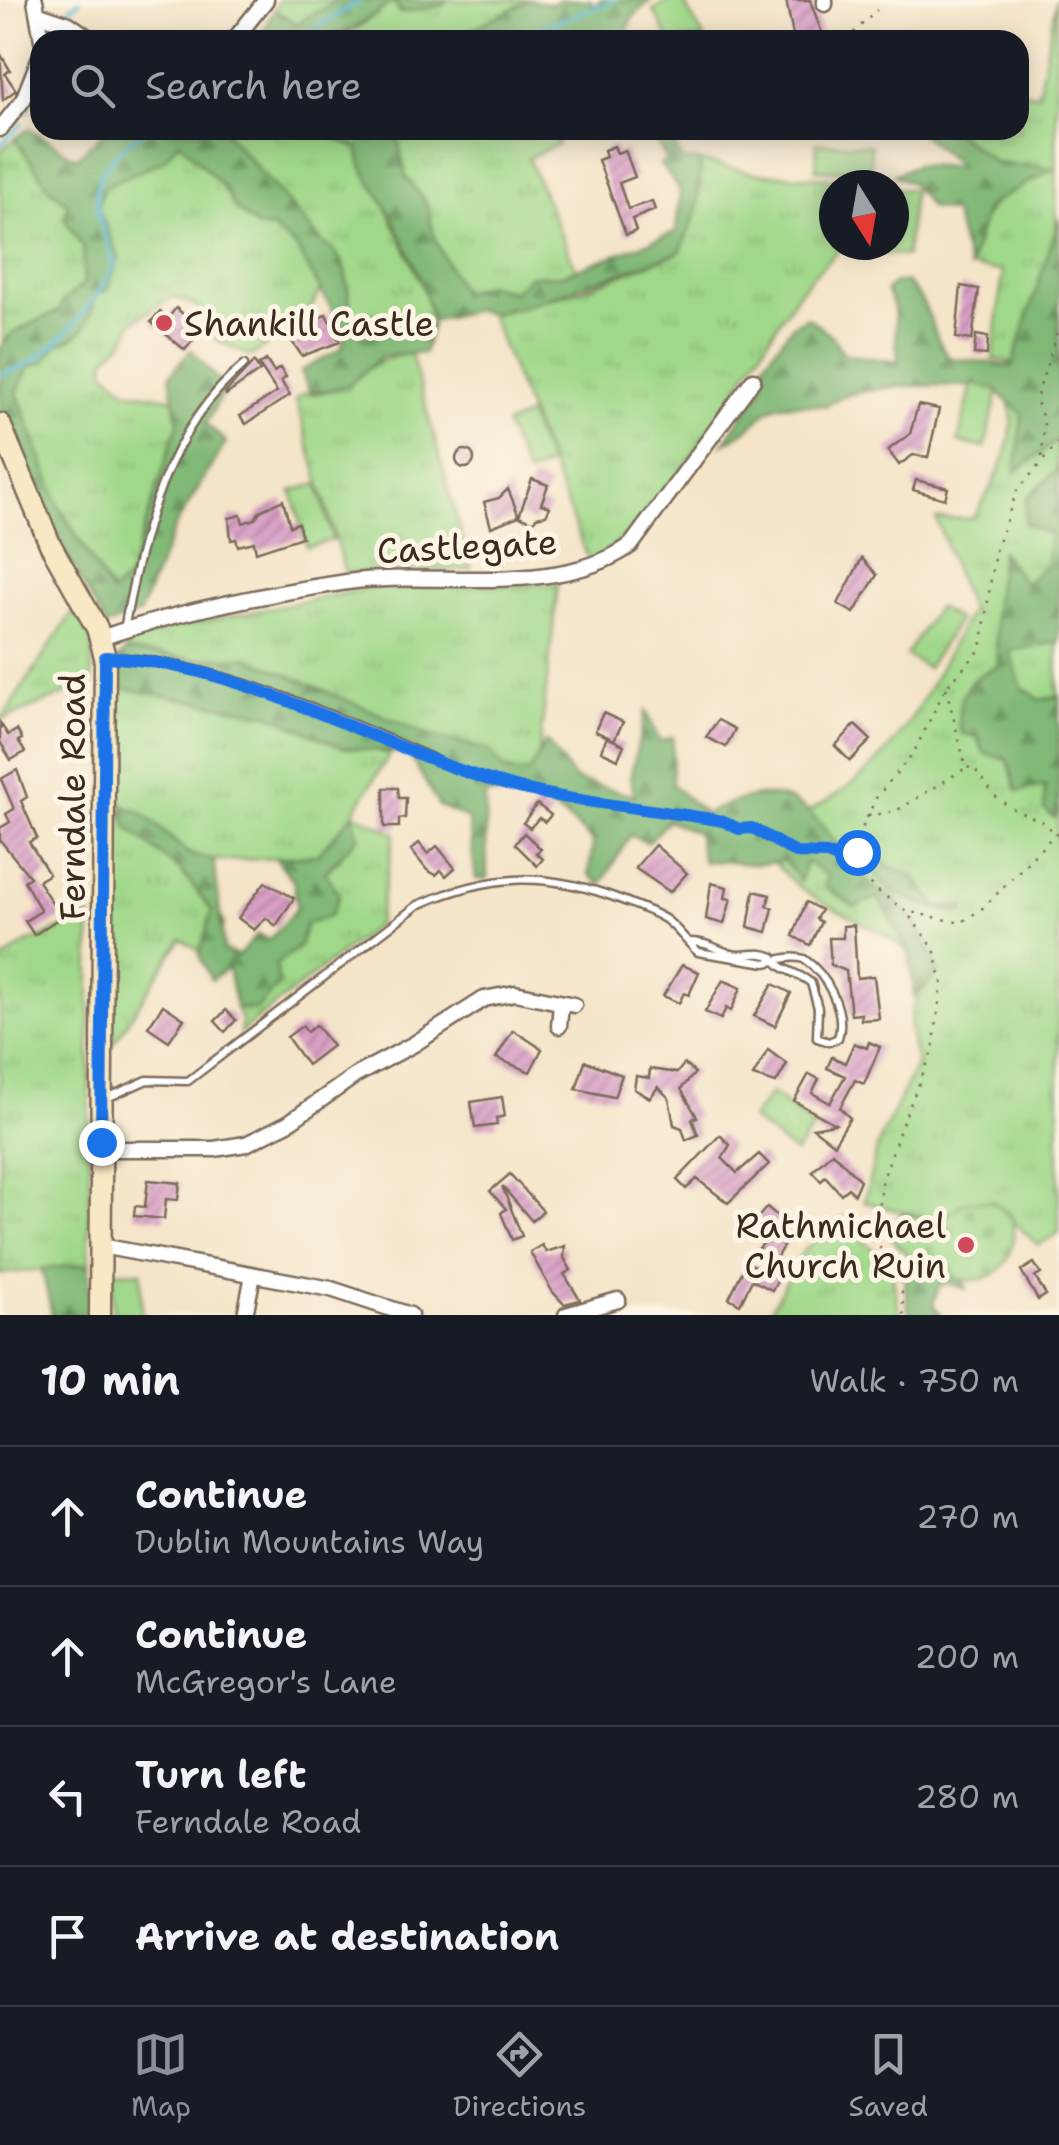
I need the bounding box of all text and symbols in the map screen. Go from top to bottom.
search box [30,30,1029,140]
icon: search [65,58,120,113]
text: Search here [145,60,362,111]
north arrow [819,170,909,260]
place label: Shankill Castle [184,300,434,347]
marker: Shankill Castle [153,312,175,334]
street label: Castlegate [376,518,558,574]
street label: Ferndale Road [49,673,96,921]
route start [835,830,881,876]
route end [79,1120,125,1166]
place label: Rathmichael Church Ruin [735,1202,946,1289]
marker: Rathmichael Church Ruin [955,1234,977,1256]
text: 10 min [40,1352,180,1408]
text: Walk · 750 m [809,1359,1019,1402]
text: Continue [135,1469,307,1520]
icon: ahead [40,1489,95,1544]
text: 270 m [916,1495,1019,1538]
text: Dublin Mountains Way [135,1520,484,1563]
text: Continue [135,1609,307,1660]
icon: ahead [40,1629,95,1684]
text: 200 m [915,1635,1019,1678]
text: McGregor's Lane [135,1660,397,1703]
text: Turn left [135,1749,307,1800]
icon: left [40,1769,95,1824]
text: 280 m [915,1775,1019,1818]
text: Ferndale Road [135,1800,361,1843]
icon: arrive [40,1909,95,1964]
text: Arrive at destination [135,1911,559,1962]
tab: Map [131,2027,191,2125]
tab: Directions [453,2027,586,2125]
tab: Saved [848,2027,928,2125]

